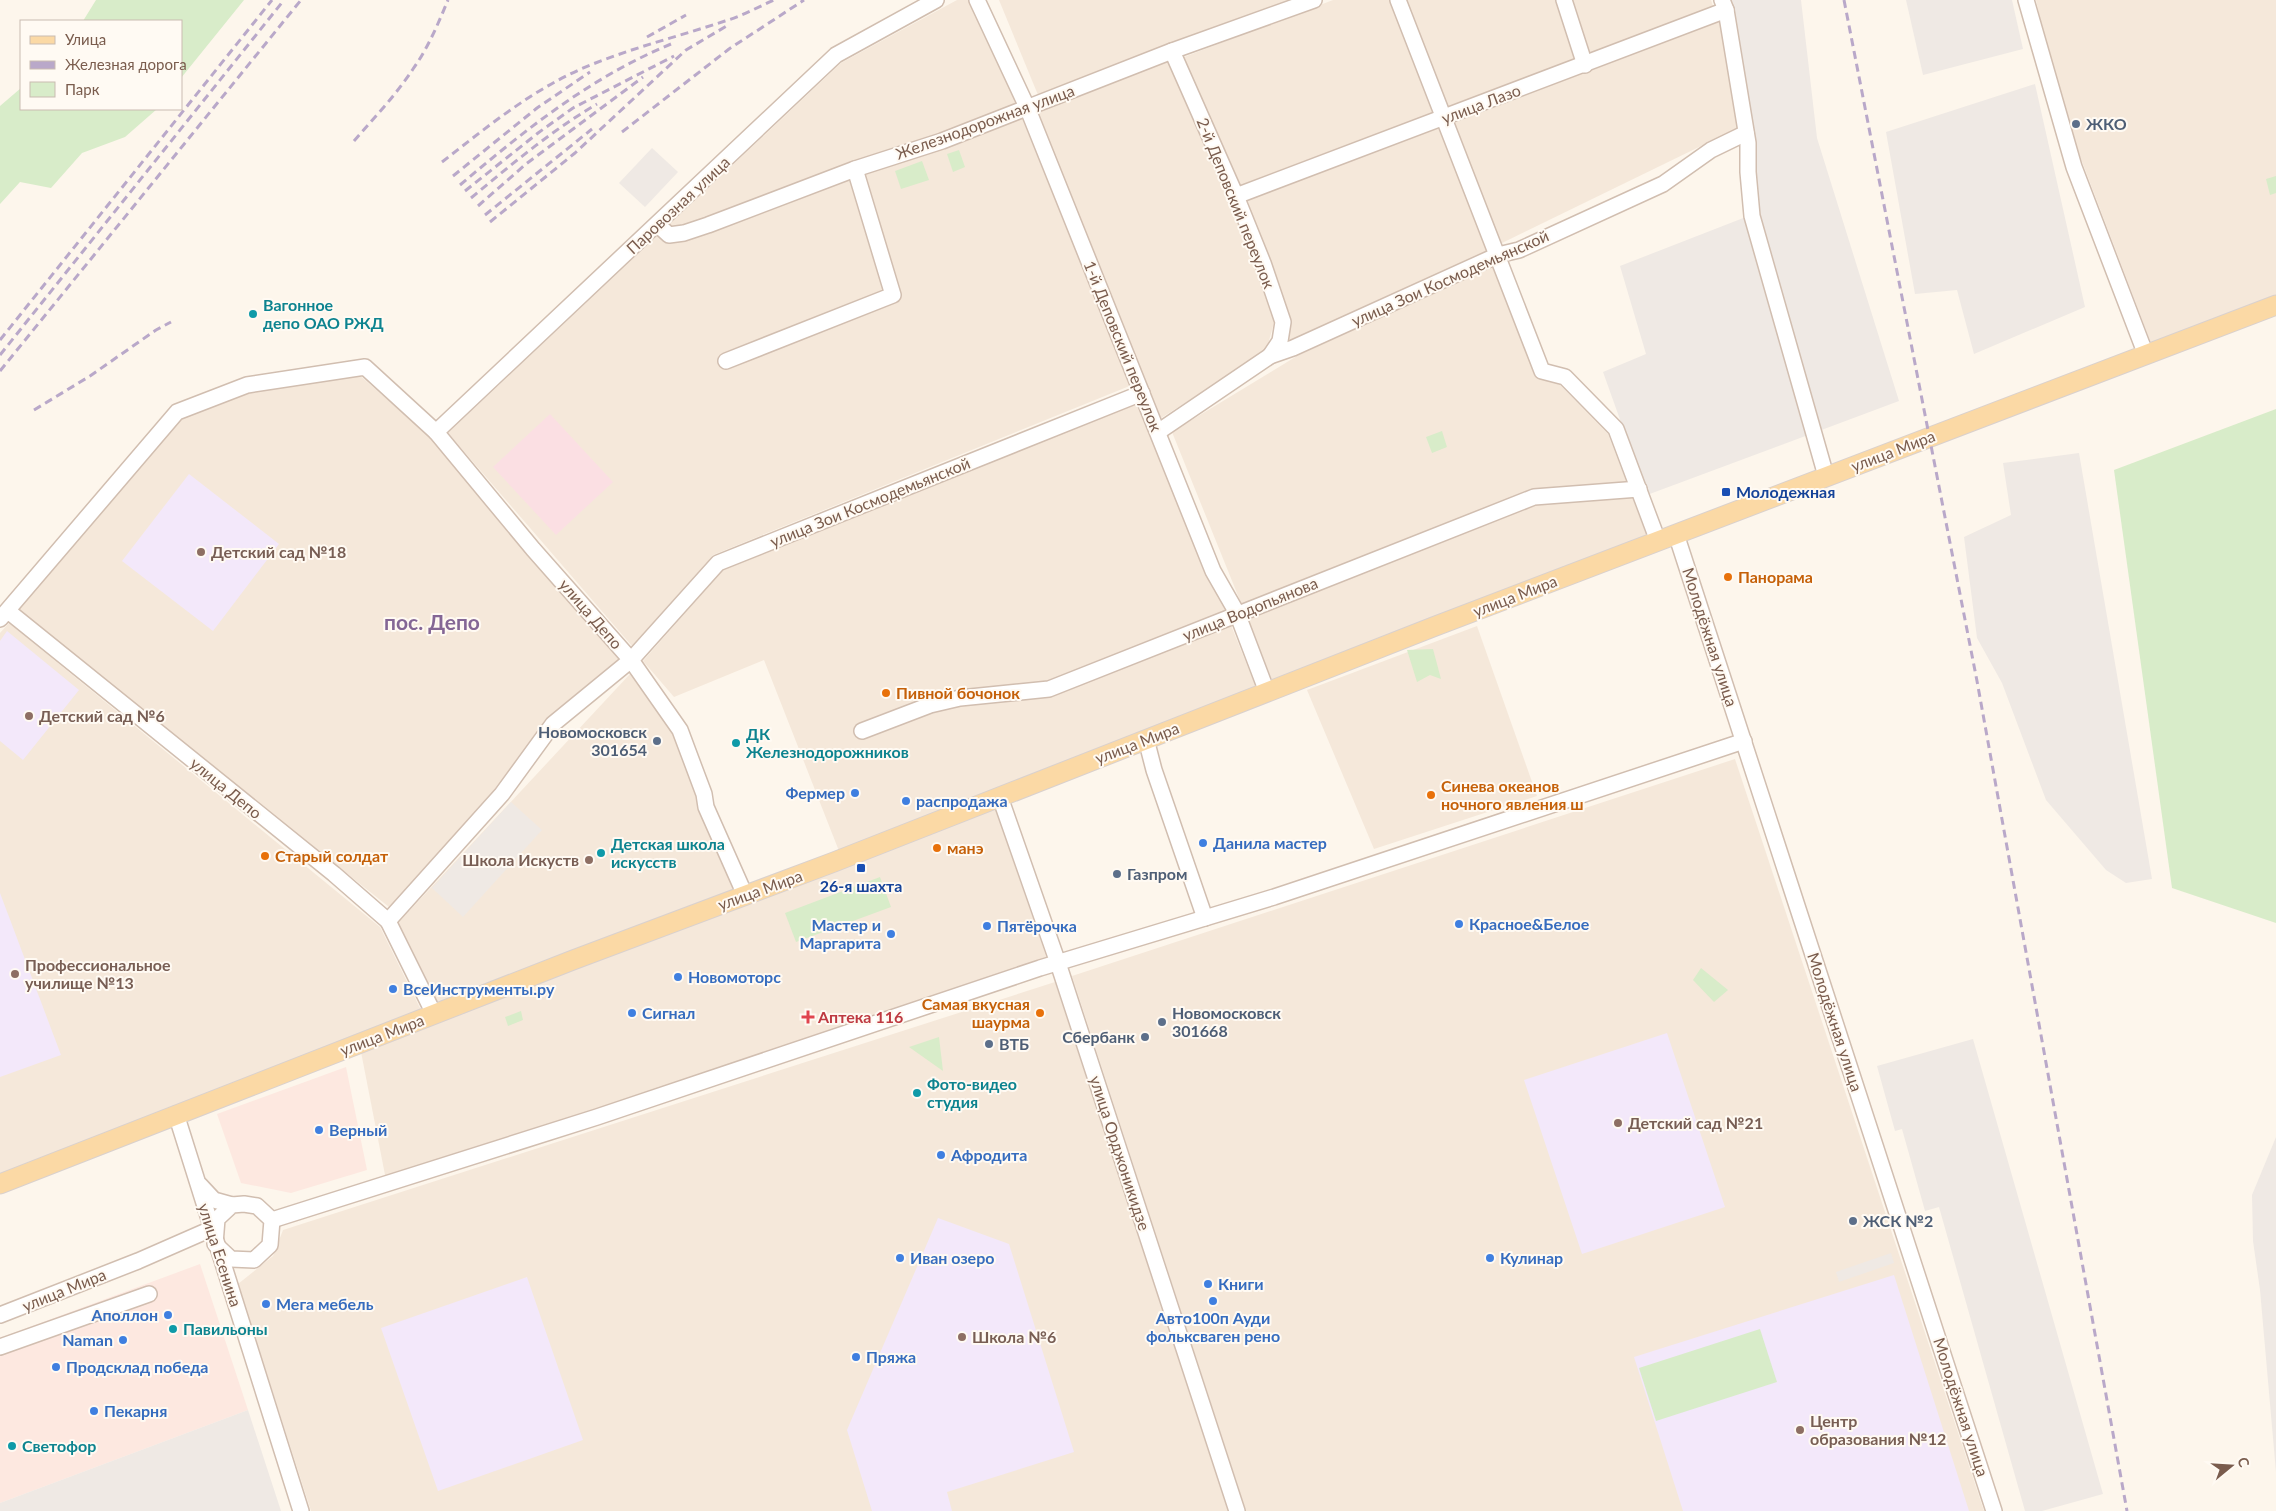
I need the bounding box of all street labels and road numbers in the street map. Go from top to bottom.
street label: Железнодорожная улица [893,80,1077,163]
street label: улица Лазо [1438,80,1523,127]
street label: 2-й Деповский переулок [1193,115,1280,292]
street label: Паровозная улица [622,152,733,257]
street label: улица Зои Космодемьянской [1348,225,1551,330]
street label: 1-й Деповский переулок [1080,258,1167,435]
street label: улица Мира [1848,426,1938,475]
street label: улица Зои Космодемьянской [767,453,973,550]
street label: Молодёжная улица [1679,565,1742,709]
street label: улица Мира [1470,571,1560,620]
street label: улица Водопьянова [1179,573,1320,644]
street label: улица Депо [556,575,627,653]
street label: улица Мира [1092,718,1182,767]
street label: улица Депо [187,753,266,822]
street label: улица Мира [715,865,805,914]
street label: Молодёжная улица [1804,950,1867,1094]
street label: улица Мира [337,1010,427,1059]
street label: улица Орджоникидзе [1086,1073,1154,1233]
street label: улица Есенина [195,1201,246,1309]
street label: улица Мира [19,1264,108,1315]
street label: Молодёжная улица [1930,1335,1993,1479]

